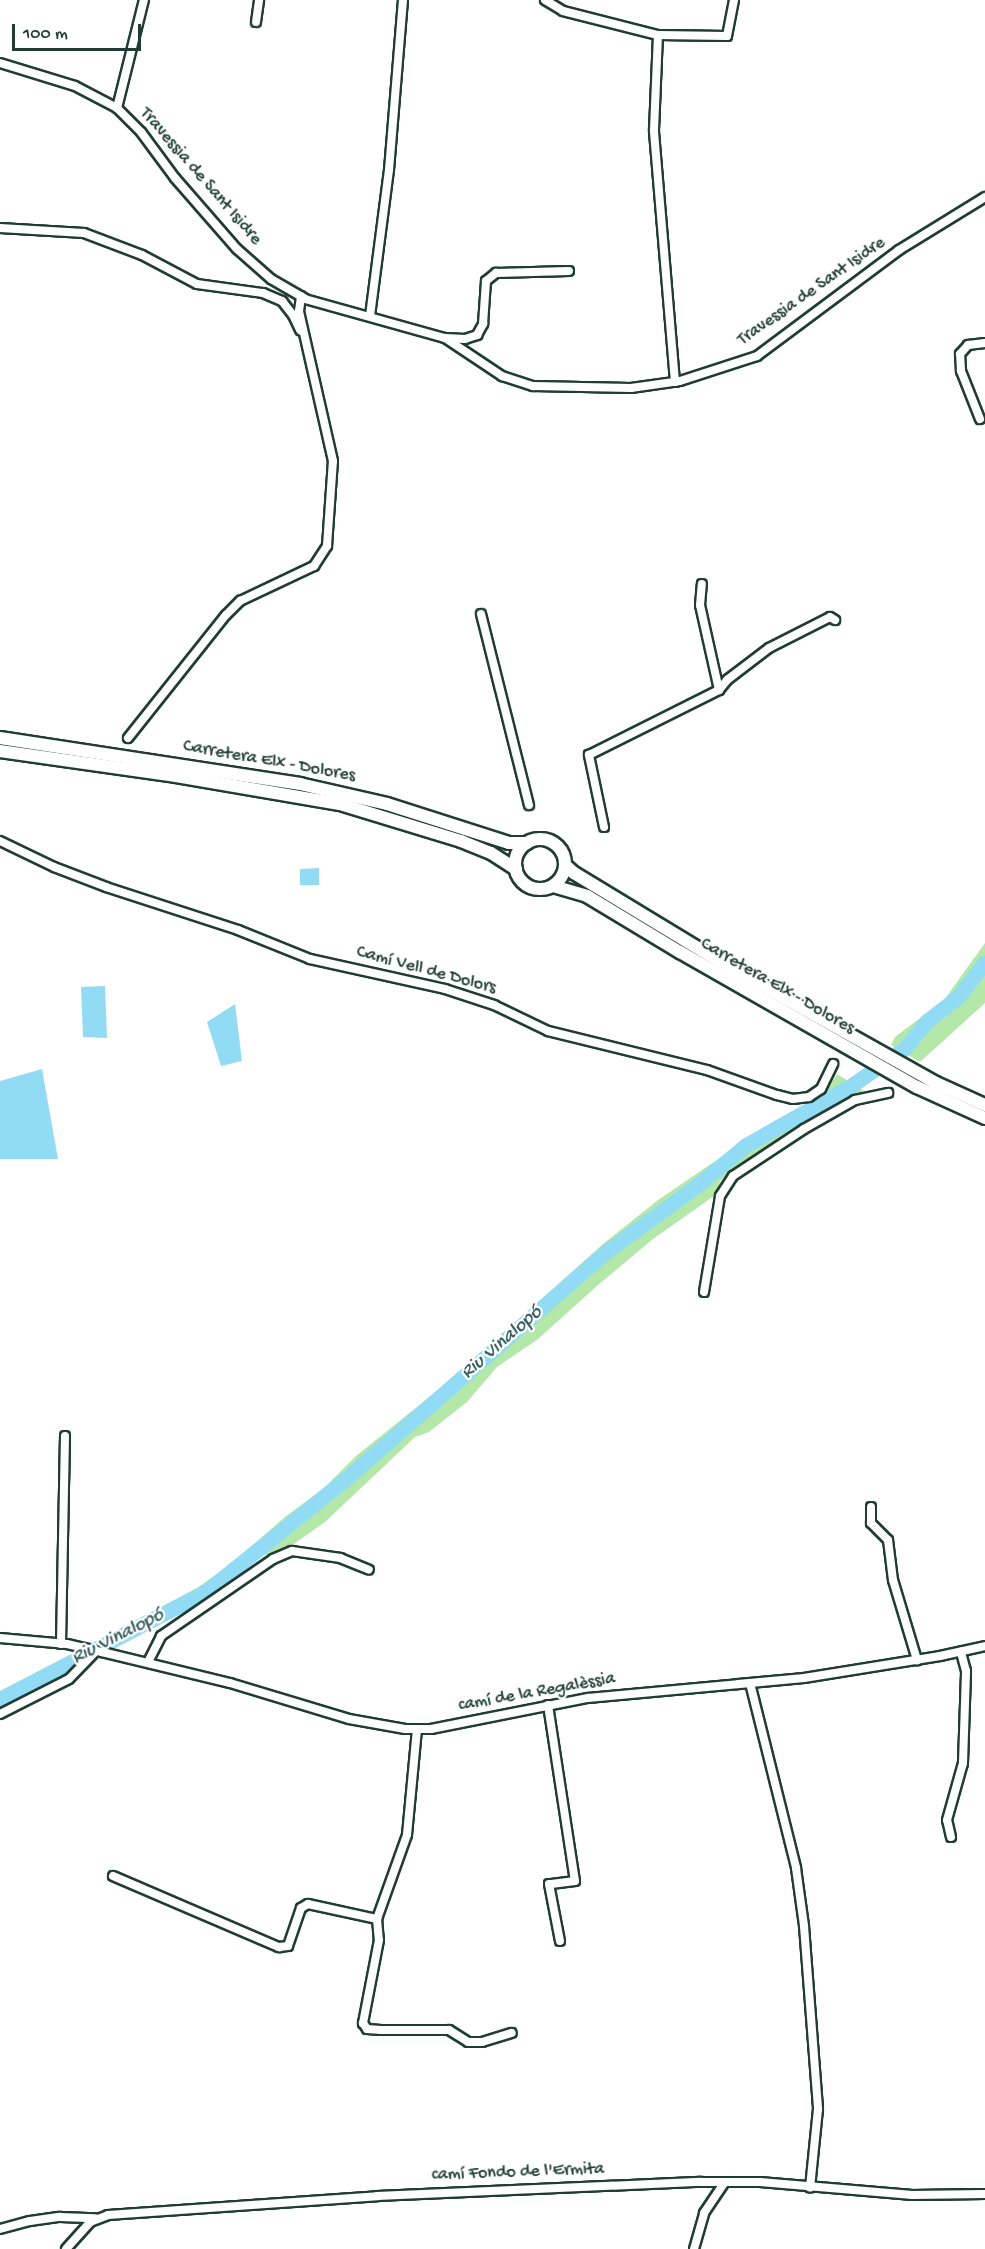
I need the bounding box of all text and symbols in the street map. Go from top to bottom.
scale bar [15,12,144,50]
text: 100 m [23,24,68,45]
street label: Travessia de Sant Isidre [134,104,266,250]
street label: Travessia de Sant Isidre [734,233,890,351]
street label: Carretera Elx - Dolores [181,736,357,788]
street label: Carretera Elx - Dolores [696,934,858,1040]
street label: Camí Vell de Dolors [354,942,498,1000]
water label: Riu Vinalopó [456,1301,548,1385]
water label: Riu Vinalopó [68,1604,168,1670]
street label: camí de la Regalèssia [457,1669,617,1717]
street label: camí Fondo de l'Ermita [431,2159,605,2187]

